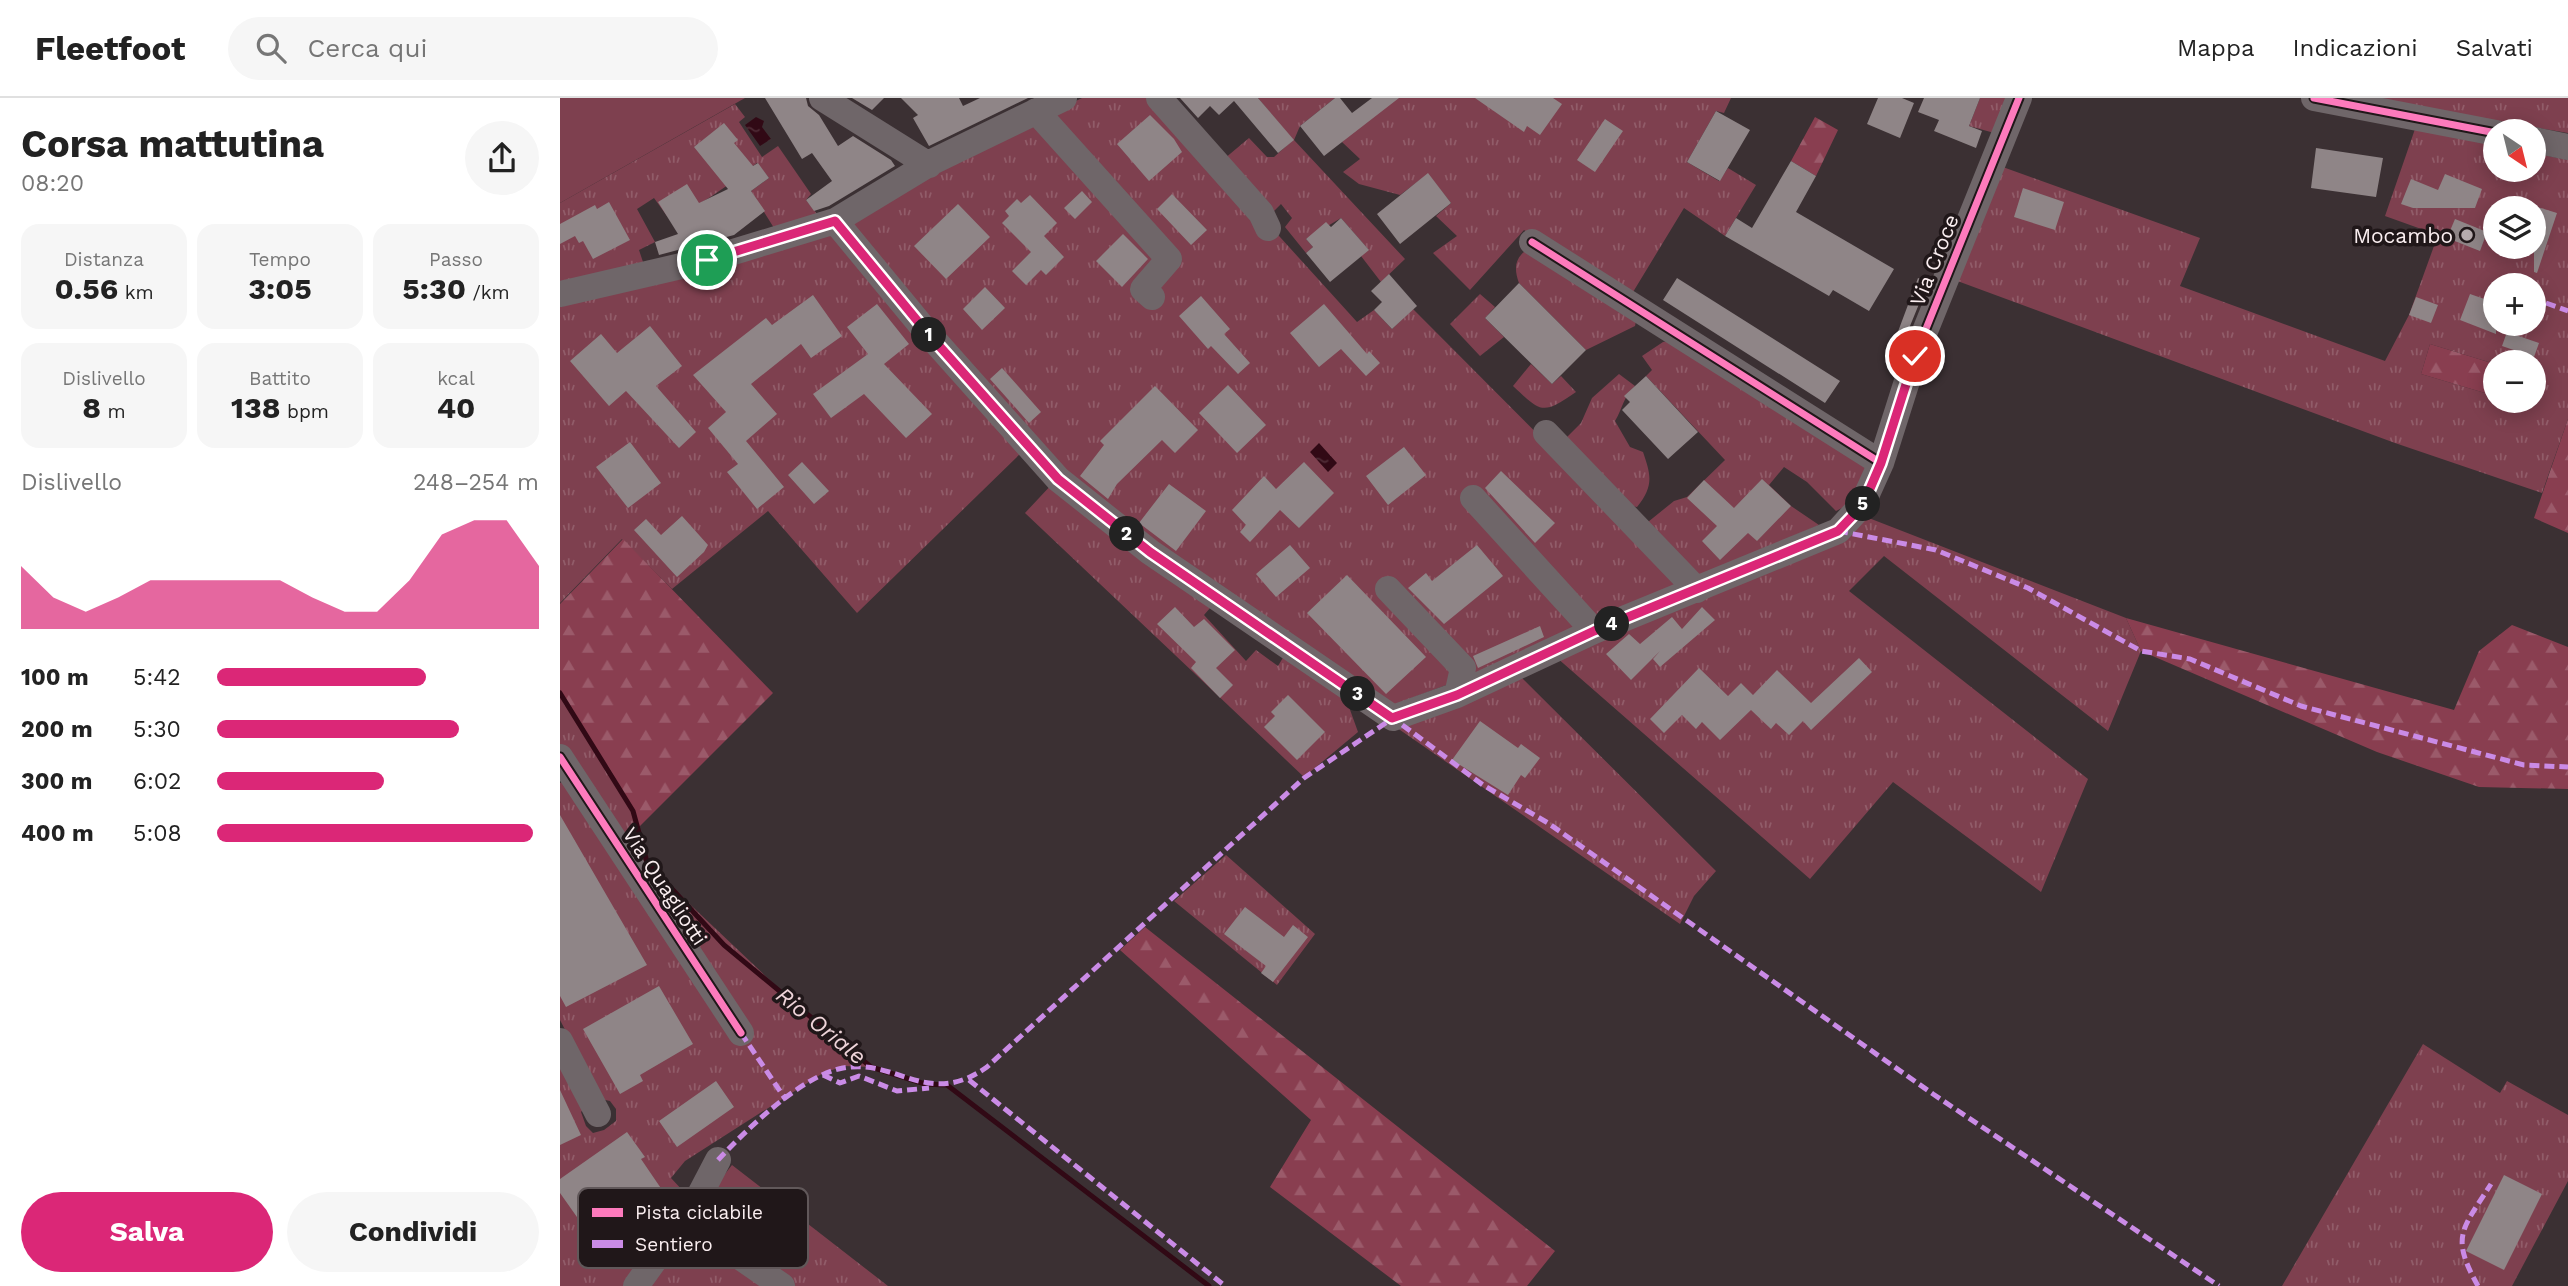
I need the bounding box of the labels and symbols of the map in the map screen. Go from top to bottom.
north arrow [2483,119,2546,182]
street label: Via Croce [1904,210,1964,310]
place label: Mocambo [2353,223,2453,248]
marker: Mocambo [2459,227,2475,243]
pin [677,230,737,290]
pin: 1 [912,317,946,352]
pin [1885,326,1945,386]
pin: 5 [1846,486,1880,522]
pin: 2 [1110,516,1144,551]
pin: 4 [1594,606,1630,642]
pin: 3 [1340,676,1376,712]
street label: Via Quagliotti [618,822,712,950]
water label: Rio Oriale [771,982,871,1070]
legend [578,1188,808,1268]
text: Pista ciclabile [635,1201,763,1224]
text: Sentiero [635,1233,713,1256]

